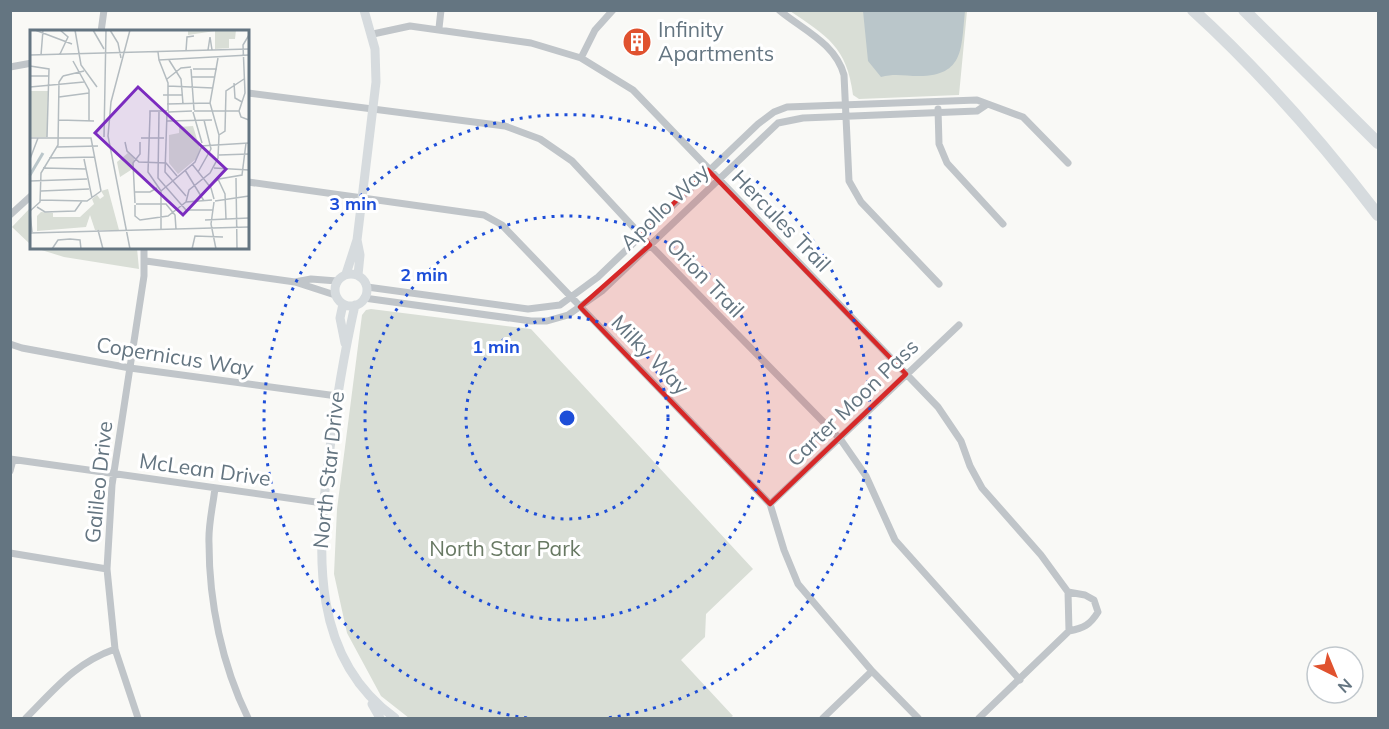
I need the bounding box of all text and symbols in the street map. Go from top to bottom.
place label: Infinity Apartments [658,16,774,66]
building icon: Infinity Apartments [621,26,653,58]
inset map [30,30,249,249]
street label: Apollo Way [615,158,714,255]
street label: Hercules Trail [727,164,837,276]
text: 3 min [329,192,377,215]
street label: Orion Trail [662,232,750,322]
text: 2 min [400,263,448,286]
street label: Milky Way [606,309,695,400]
street label: Copernicus Way [95,331,256,381]
street label: Carter Moon Pass [781,333,924,472]
text: 1 min [472,335,520,358]
street label: North Star Drive [307,390,349,550]
centre of rings [557,408,577,428]
street label: Galileo Drive [79,420,117,544]
street label: McLean Drive [138,447,272,491]
park label: North Star Park [429,535,581,561]
north arrow [1305,645,1365,705]
text: N [1334,675,1356,697]

